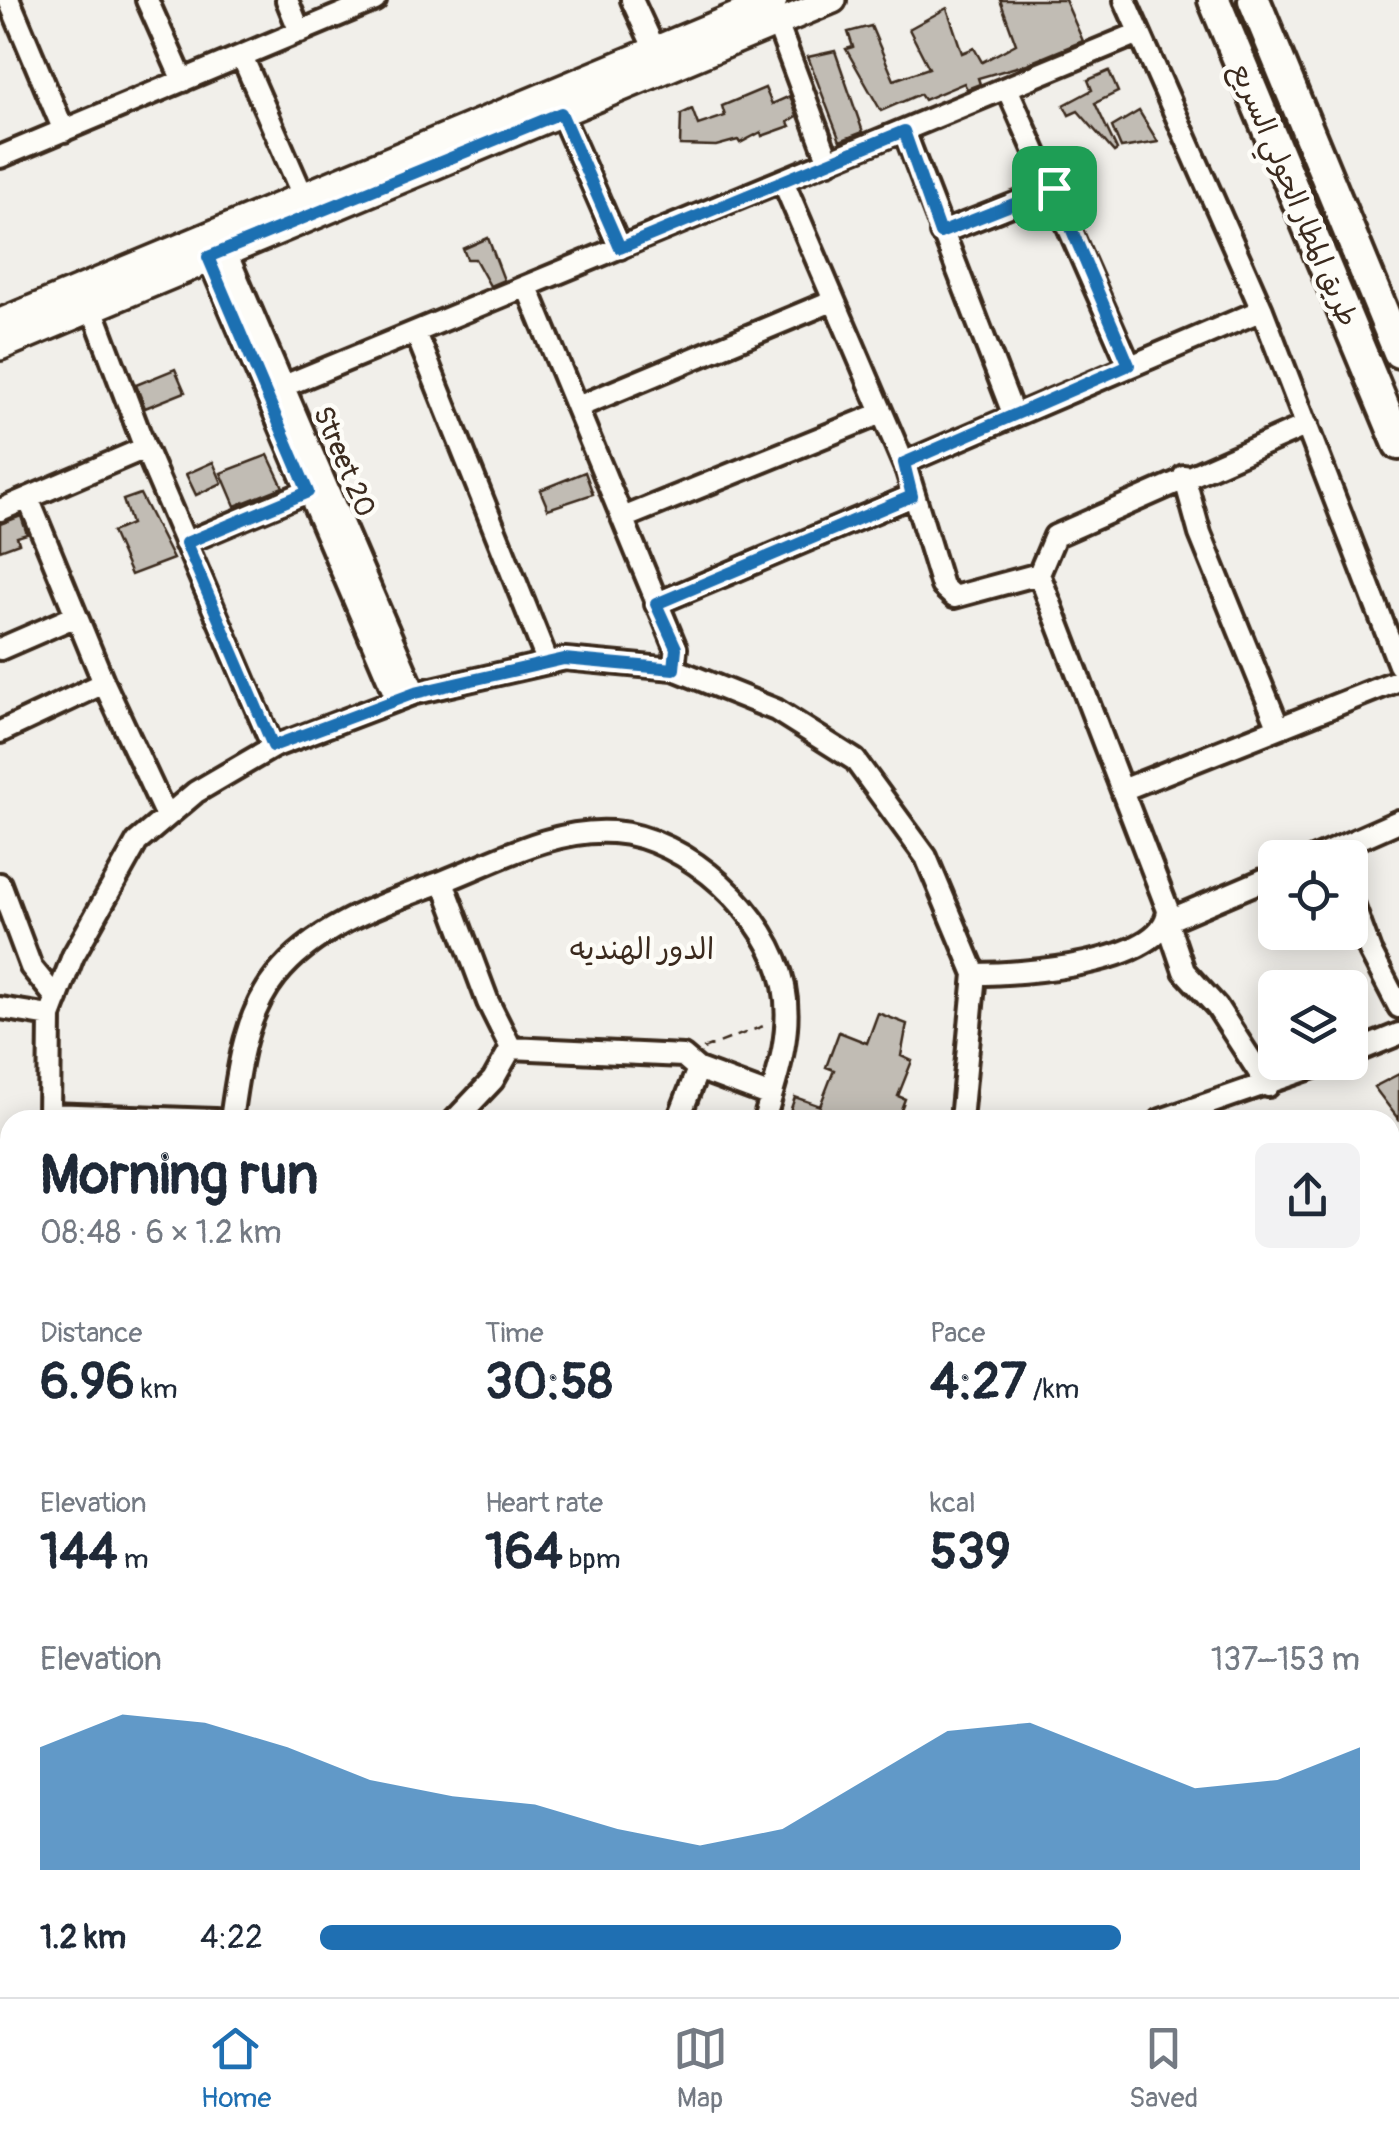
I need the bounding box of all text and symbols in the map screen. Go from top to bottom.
street label: طريق المطار الحولي السريع [1217,57,1365,334]
pin [1012,146,1097,231]
icon: arrive [1027,161,1082,216]
street label: Street 20 [305,401,383,522]
map controls [1258,840,1368,1080]
button: locate [1258,840,1368,950]
district label: الدور الهنديه [570,931,714,968]
button: layers [1258,970,1368,1080]
text: Morning run [40,1141,318,1210]
button: share [1255,1143,1360,1248]
text: 08:48 · 6 × 1.2 km [40,1213,282,1253]
text: Distance [40,1316,142,1351]
text: Time [485,1316,544,1351]
text: Pace [930,1316,985,1351]
text: 6.96 [40,1351,135,1414]
text: 30:58 [485,1351,613,1414]
text: 4:27 [930,1351,1027,1414]
text: km [135,1372,178,1407]
text: /km [1027,1372,1079,1407]
text: Elevation [40,1486,147,1521]
text: Heart rate [485,1486,603,1521]
text: kcal [930,1486,976,1521]
text: 144 [40,1521,118,1584]
text: 164 [485,1521,563,1584]
text: 539 [930,1521,1011,1584]
text: m [118,1542,149,1577]
text: bpm [563,1542,621,1577]
text: Elevation [40,1640,162,1680]
text: 137–153 m [1211,1640,1360,1680]
text: 1.2 km [40,1918,126,1958]
text: 4:22 [200,1918,263,1958]
tab: Home [201,2021,271,2116]
tab: Map [673,2021,728,2116]
tab: Saved [1129,2021,1198,2116]

